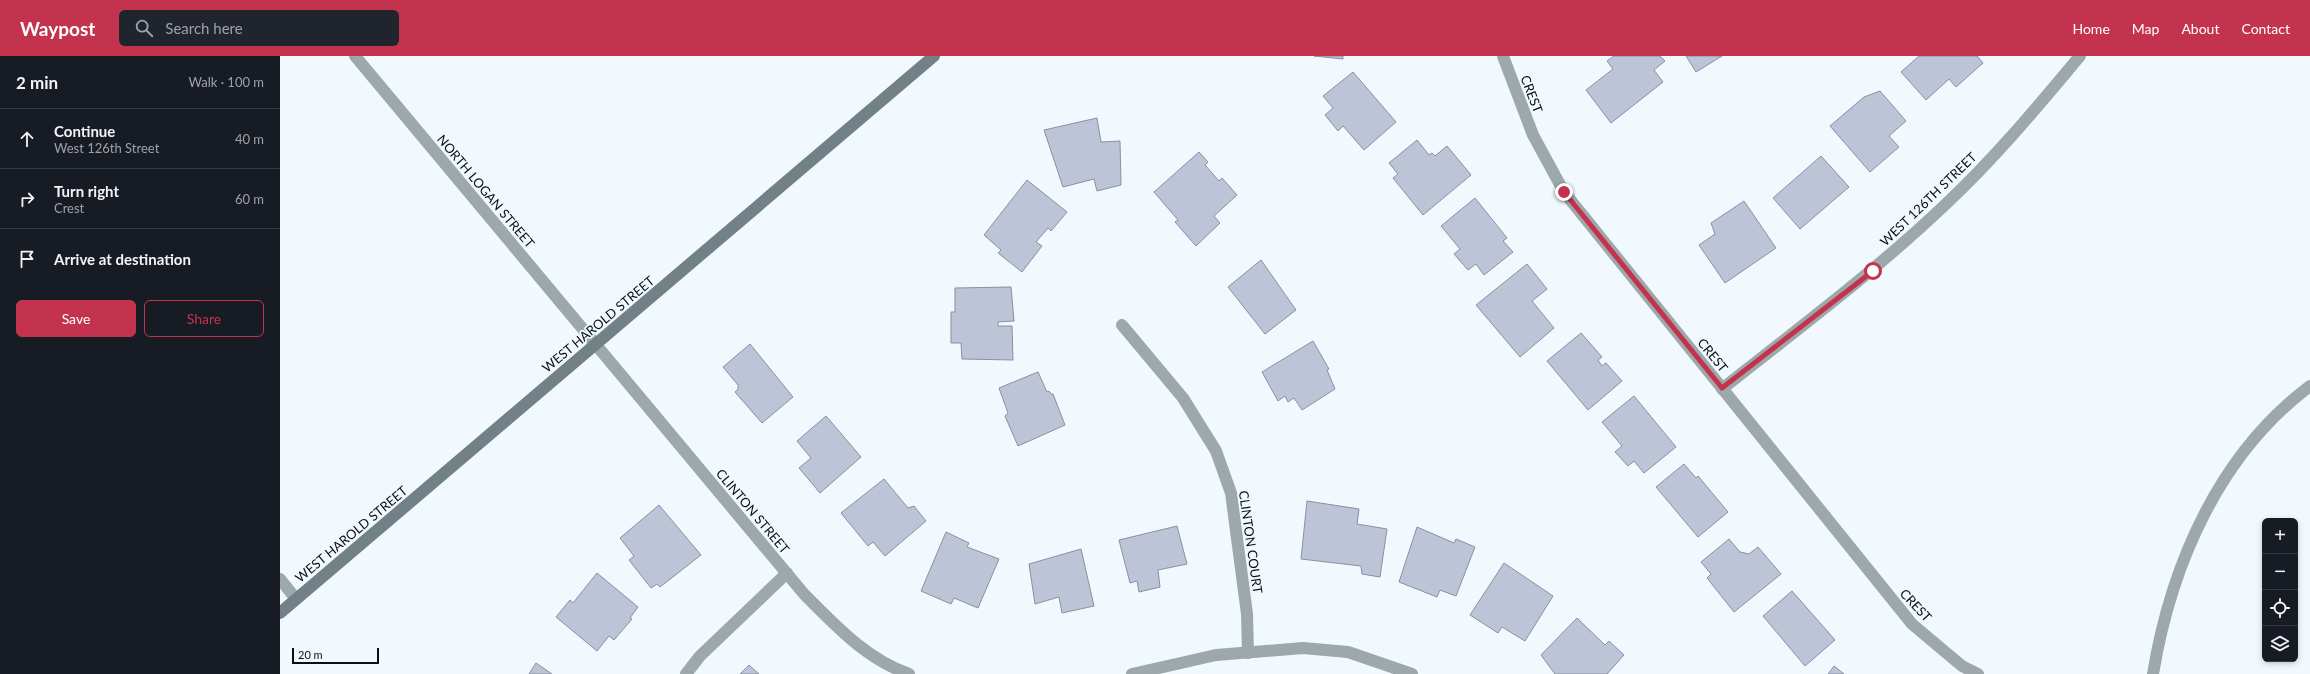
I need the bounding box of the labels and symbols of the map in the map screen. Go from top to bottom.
street label: CREST [1518,73,1547,115]
street label: NORTH LOGAN STREET [434,131,538,251]
street label: WEST 126TH STREET [1876,149,1980,249]
route end [1555,183,1573,201]
route start [1864,262,1882,280]
street label: WEST HAROLD STREET [539,272,658,376]
street label: CREST [1694,335,1732,375]
street label: CLINTON STREET [713,465,793,557]
street label: WEST HAROLD STREET [292,482,411,586]
street label: CLINTON COURT [1236,489,1266,595]
street label: CREST [1897,585,1935,625]
scale bar [292,646,379,665]

